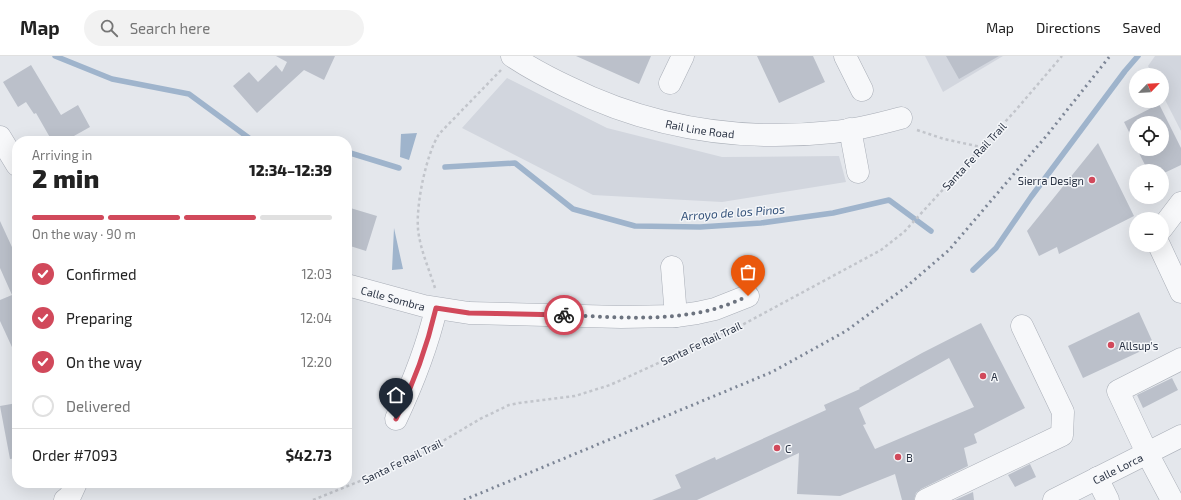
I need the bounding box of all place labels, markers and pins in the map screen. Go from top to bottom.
place label: Sierra Design [1018,174,1084,187]
marker: Sierra Design [1087,175,1097,185]
pin [731,255,765,296]
place label: Allsup's [1119,339,1159,352]
marker: Allsup's [1106,340,1116,350]
place label: A [991,370,998,383]
marker: A [978,371,988,381]
pin [379,378,413,419]
place label: C [785,442,791,455]
marker: C [772,443,782,453]
place label: B [906,451,913,464]
marker: B [893,452,903,462]

